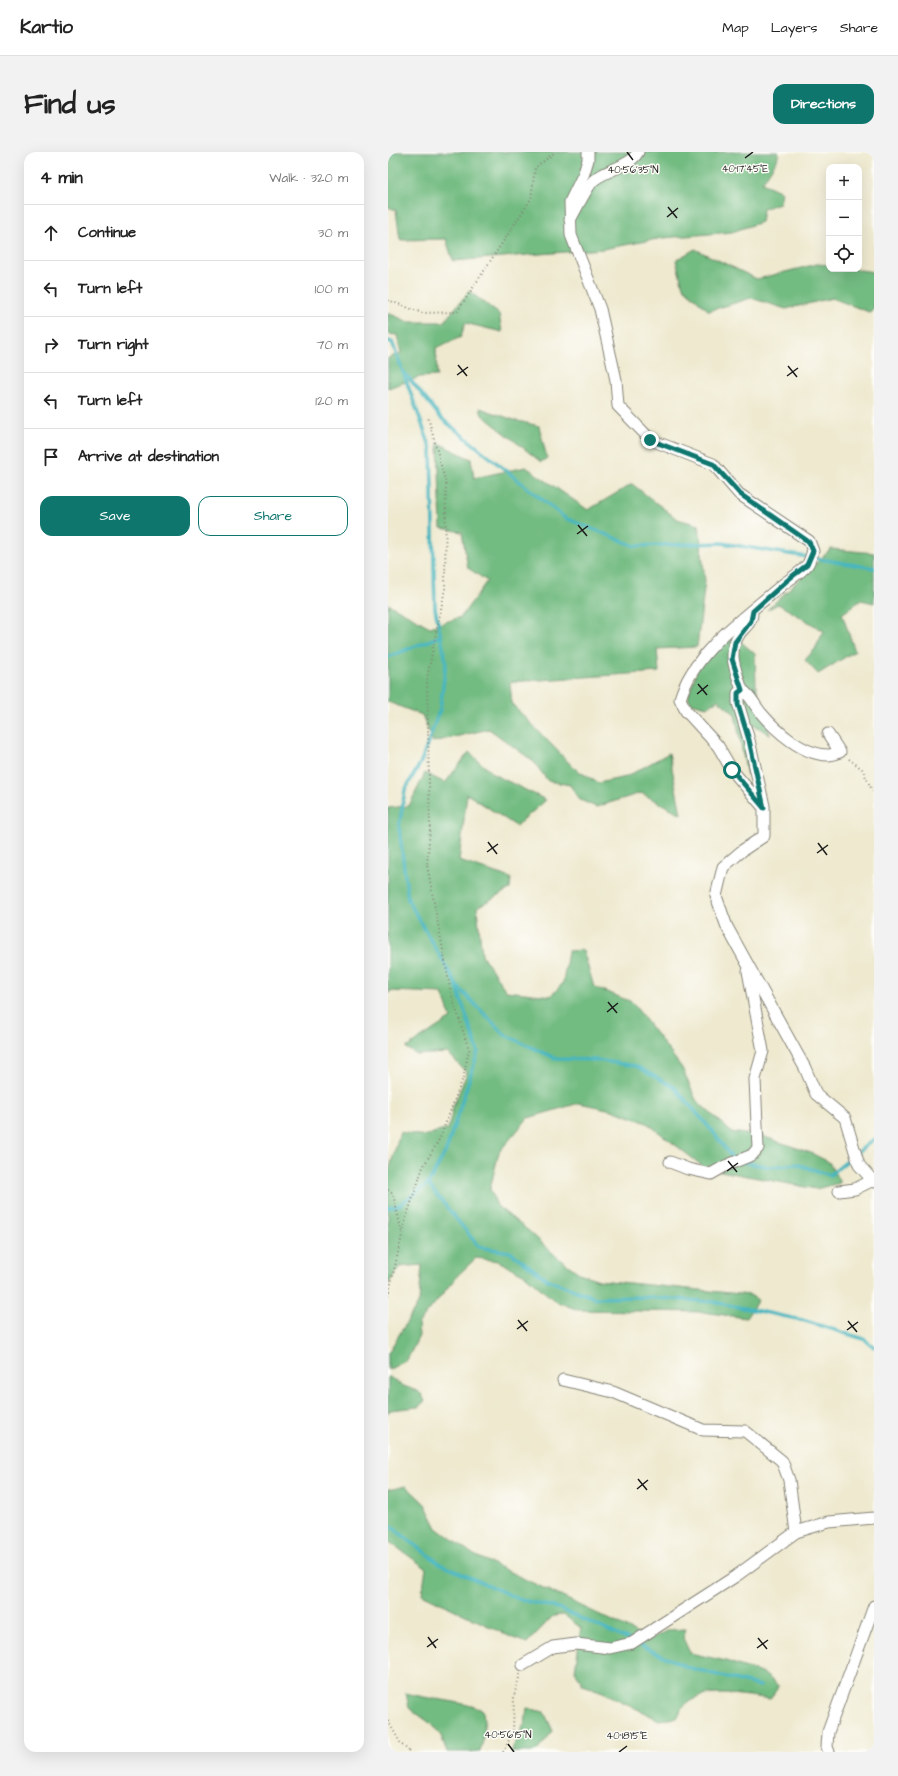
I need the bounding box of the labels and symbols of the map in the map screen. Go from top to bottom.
text: 40°17'45"E [722,162,768,176]
text: 40°56'35"N [607,163,659,177]
route end [641,431,659,449]
route start [723,761,741,779]
text: 40°56'15"N [484,1728,532,1742]
text: 40°18'15"E [606,1729,648,1743]

